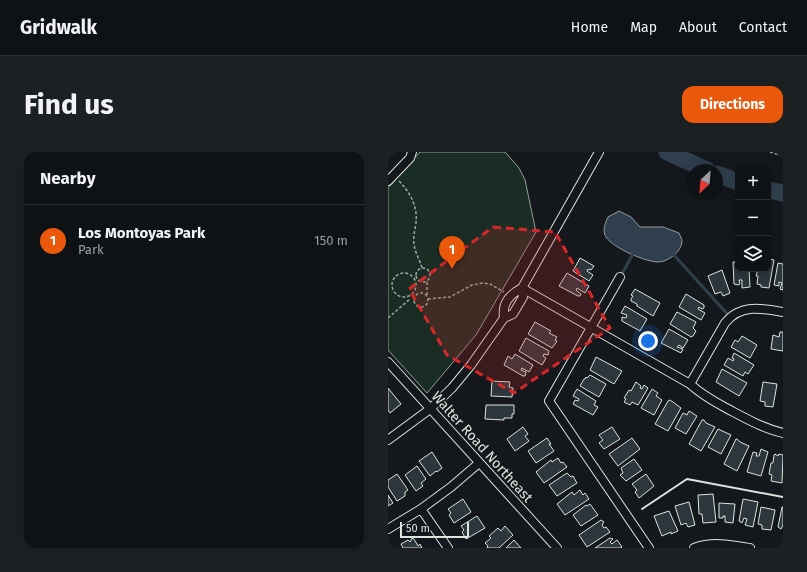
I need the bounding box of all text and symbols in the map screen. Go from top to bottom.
text: Gridwalk [20,16,97,39]
text: Home [571,19,608,36]
text: Map [630,19,657,36]
text: About [679,19,717,36]
text: Contact [739,19,787,36]
button: Directions [682,86,783,123]
text: Find us [24,88,114,121]
north arrow [687,164,723,200]
map controls [735,164,771,272]
button: + [735,164,771,200]
text: Nearby [40,168,95,189]
button: − [735,200,771,236]
text: Los Montoyas Park [78,224,205,242]
text: 1 [50,233,56,248]
text: 150 m [314,233,348,248]
pin: 1 [439,236,465,269]
button: layers [735,236,771,272]
text: Park [78,242,104,257]
your location [638,331,658,351]
street label: Walter Road Northeast [428,388,537,507]
scale bar [400,520,469,539]
text: 50 m [406,522,430,535]

